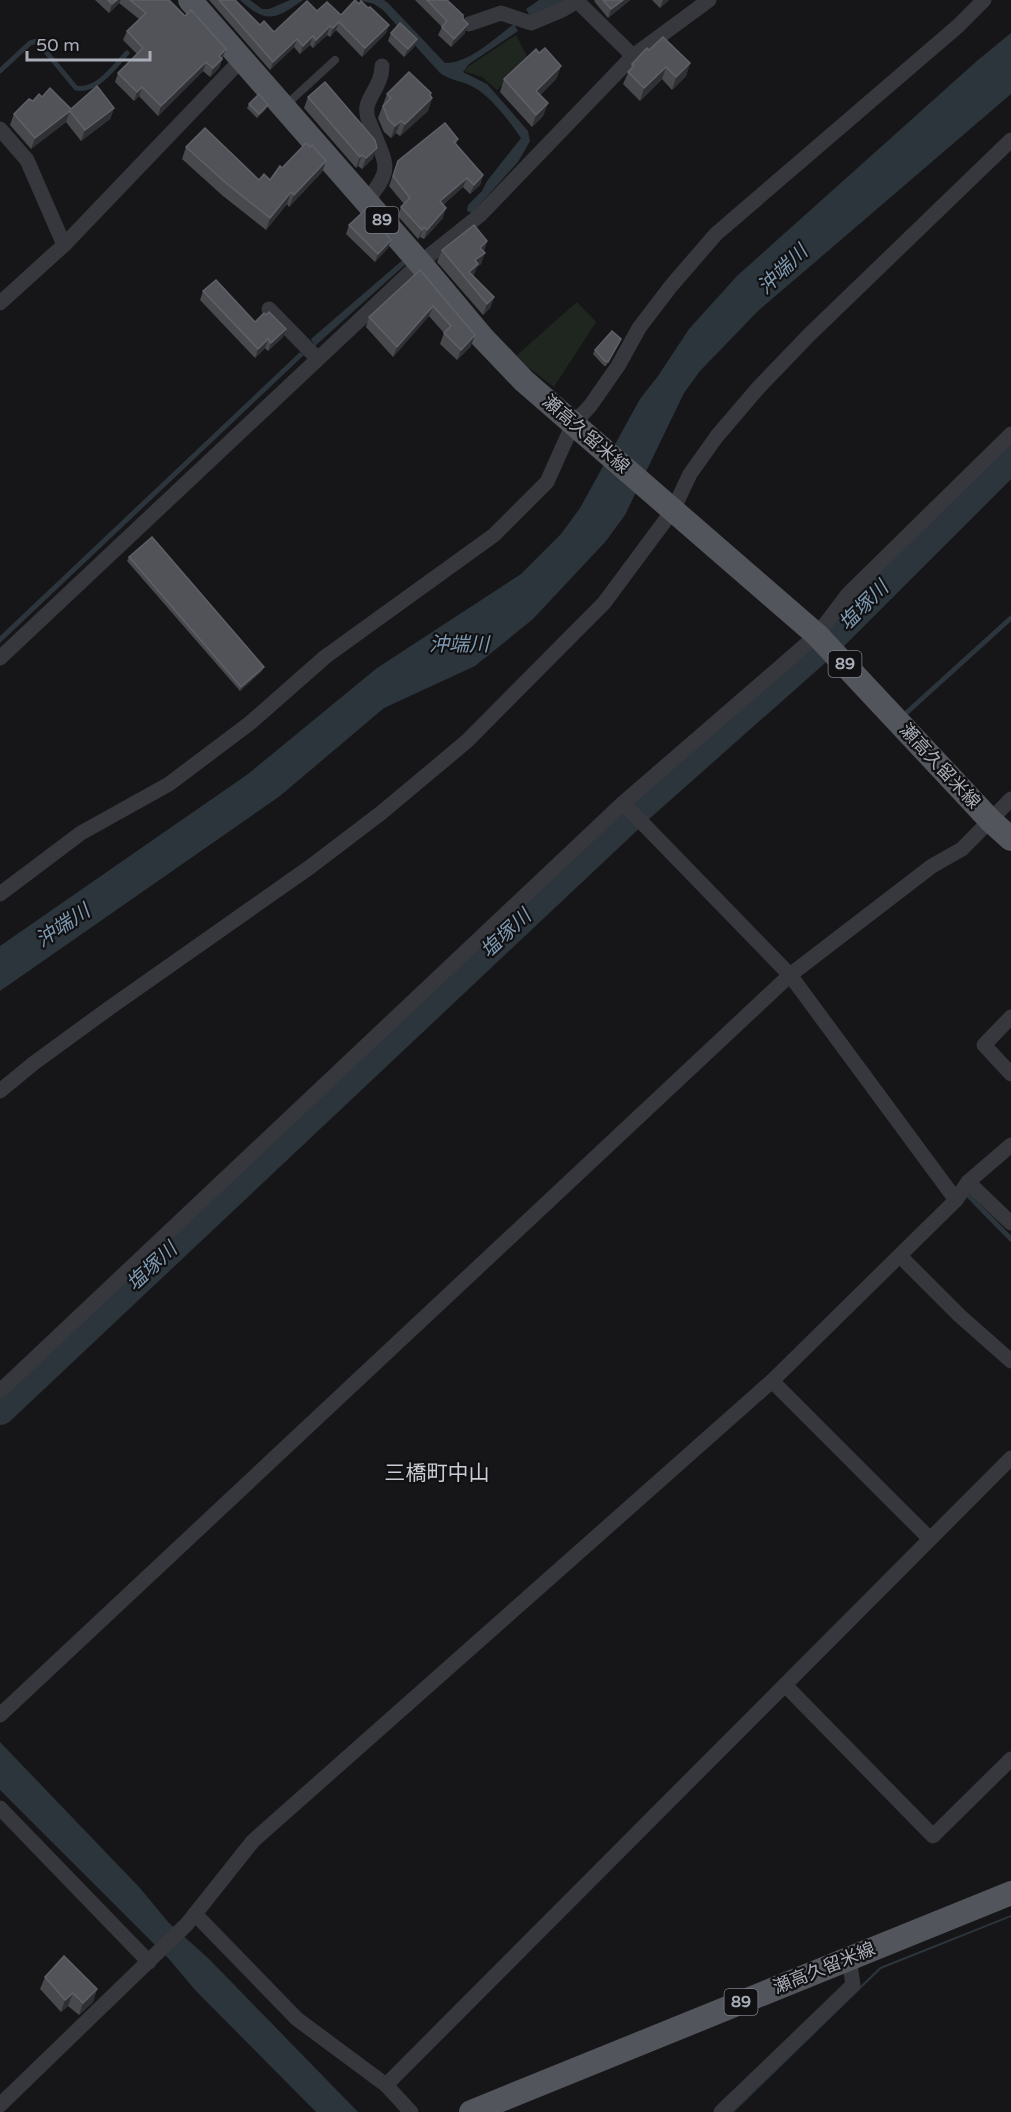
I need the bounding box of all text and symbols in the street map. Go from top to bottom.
scale bar [27,24,150,62]
text: 50 m [36,34,80,56]
road number: 89 [366,207,398,233]
water label: 沖端川 [753,239,814,299]
street label: 瀬高久留米線 [538,390,634,478]
water label: 塩塚川 [834,575,895,636]
water label: 沖端川 [429,633,491,657]
road number: 89 [828,651,862,677]
street label: 瀬高久留米線 [895,719,985,813]
water label: 沖端川 [31,898,96,953]
water label: 塩塚川 [476,903,538,963]
water label: 塩塚川 [122,1236,184,1296]
district label: 三橋町中山 [385,1461,490,1486]
street label: 瀬高久留米線 [770,1938,878,1998]
road number: 89 [724,1989,758,2015]

